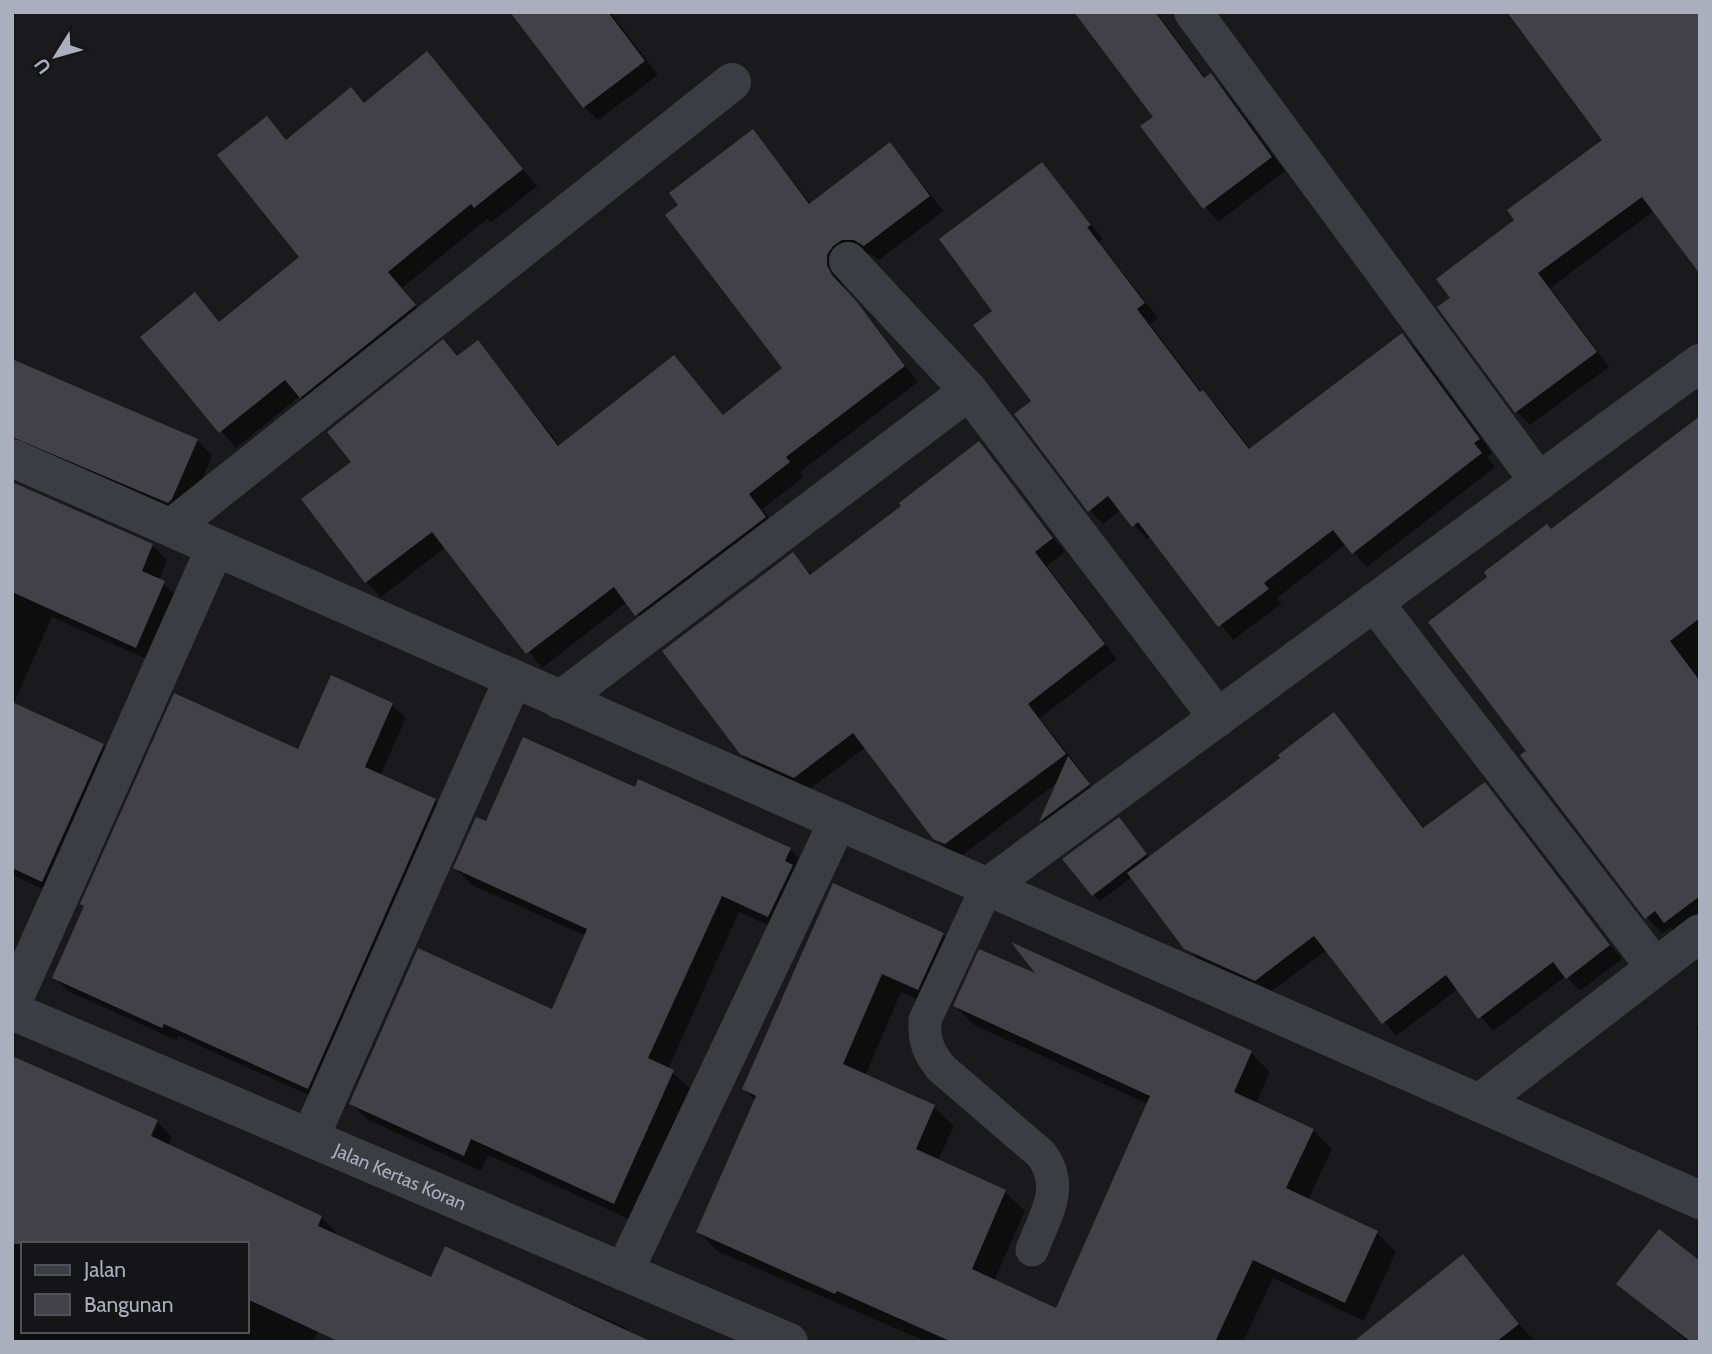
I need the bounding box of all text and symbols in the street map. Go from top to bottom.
north arrow [21,21,91,91]
text: U [30,54,56,78]
street label: Jalan Kertas Koran [329,1138,470,1215]
legend [21,1242,248,1333]
text: Jalan [83,1257,126,1282]
text: Bangunan [84,1292,173,1317]

